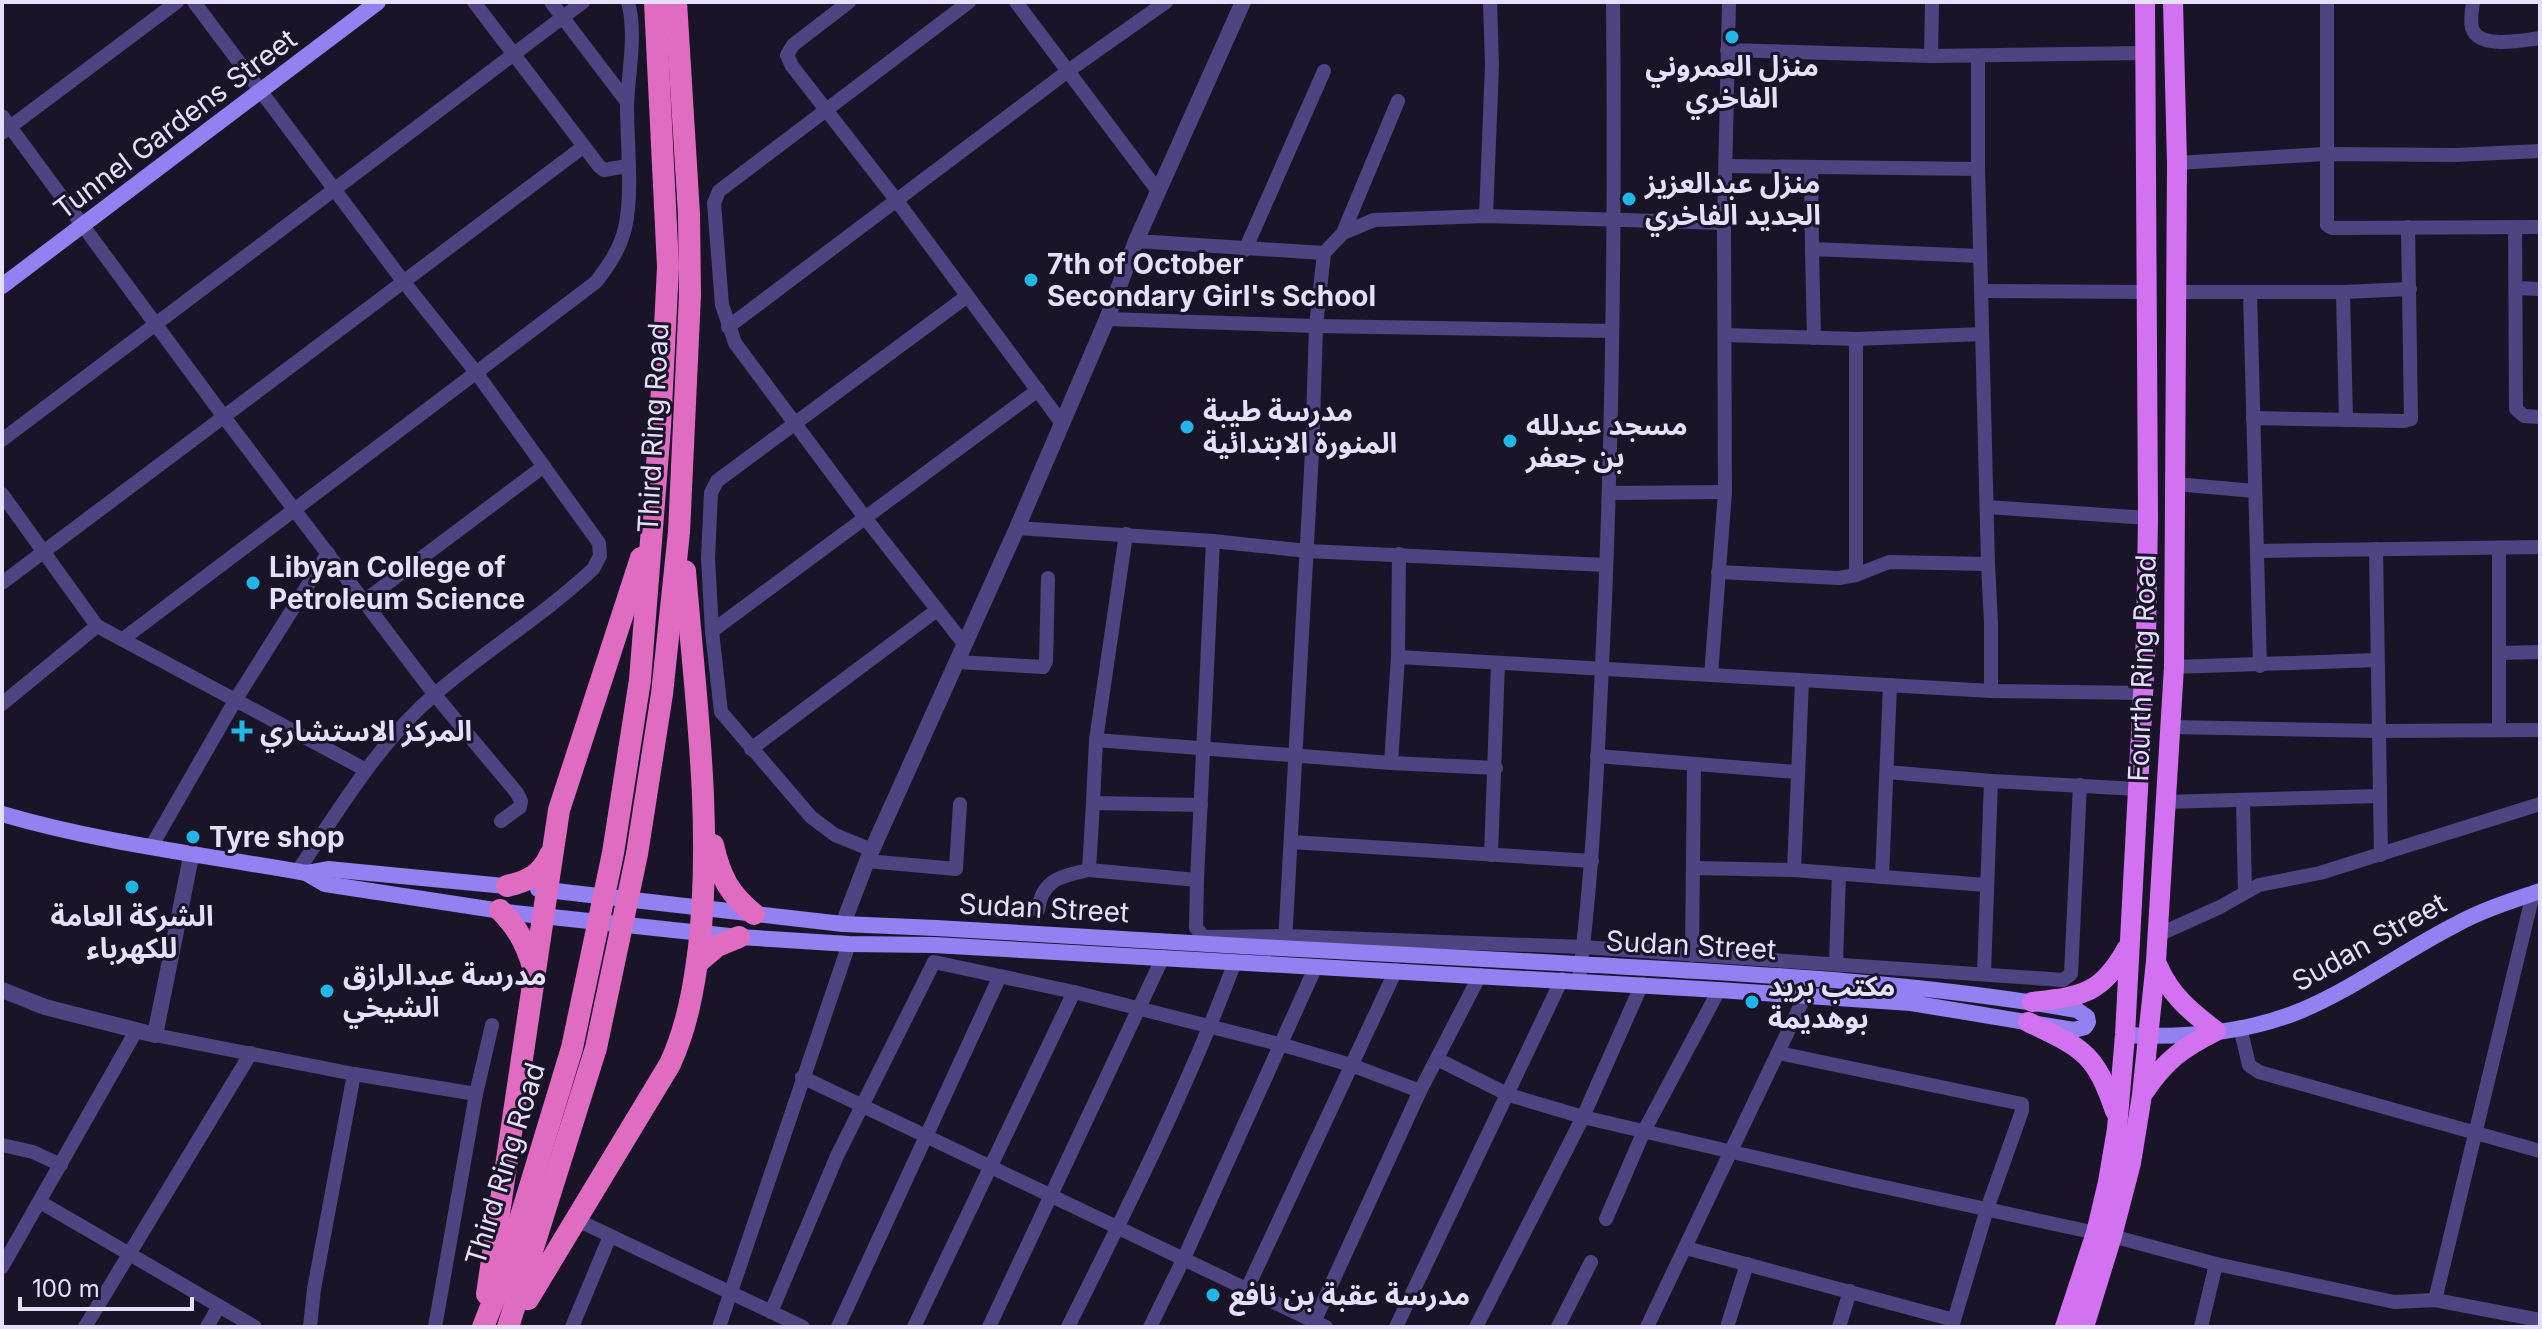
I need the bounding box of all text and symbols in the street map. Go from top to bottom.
street label: Tunnel Gardens Street [47,22,303,226]
marker: منزل العمروني الفاخري [1723,28,1741,46]
place label: منزل العمروني الفاخري [1645,49,1819,120]
place label: منزل عبدالعزيز الجديد الفاخري [1644,166,1821,237]
marker: منزل عبدالعزيز الجديد الفاخري [1620,190,1638,208]
place label: 7th of October Secondary Girl's School [1047,247,1376,313]
marker: 7th of October Secondary Girl's School [1022,271,1040,289]
street label: Third Ring Road [631,322,675,534]
place label: مدرسة طيبة المنورة الابتدائية [1203,394,1397,460]
place label: مسجد عبدلله بن جعفر [1525,408,1688,474]
marker: مدرسة طيبة المنورة الابتدائية [1178,418,1196,436]
marker: مسجد عبدلله بن جعفر [1501,432,1519,450]
place label: Libyan College of Petroleum Science [269,550,525,616]
street label: Fourth Ring Road [2121,554,2163,782]
marker: Libyan College of Petroleum Science [244,574,262,592]
place label: المركز الاستشاري [260,714,472,753]
marker: المركز الاستشاري [231,720,253,742]
place label: Tyre shop [209,820,345,854]
marker: Tyre shop [184,828,202,846]
marker: الشركة العامة للكهرباء [123,878,141,896]
street label: Sudan Street [2286,886,2452,998]
street label: Sudan Street [958,887,1130,929]
place label: الشركة العامة للكهرباء [50,899,214,965]
street label: Sudan Street [1605,924,1777,966]
place label: مدرسة عبدالرازق الشيخي [343,958,546,1029]
place label: مكتب بريد بوهديمة [1768,969,1895,1035]
marker: مدرسة عبدالرازق الشيخي [318,982,336,1000]
marker: مكتب بريد بوهديمة [1743,993,1761,1011]
street label: Third Ring Road [458,1058,552,1270]
scale bar [20,1261,192,1311]
text: 100 m [32,1274,100,1303]
place label: مدرسة عقبة بن نافع [1229,1278,1470,1316]
marker: مدرسة عقبة بن نافع [1204,1286,1222,1304]

